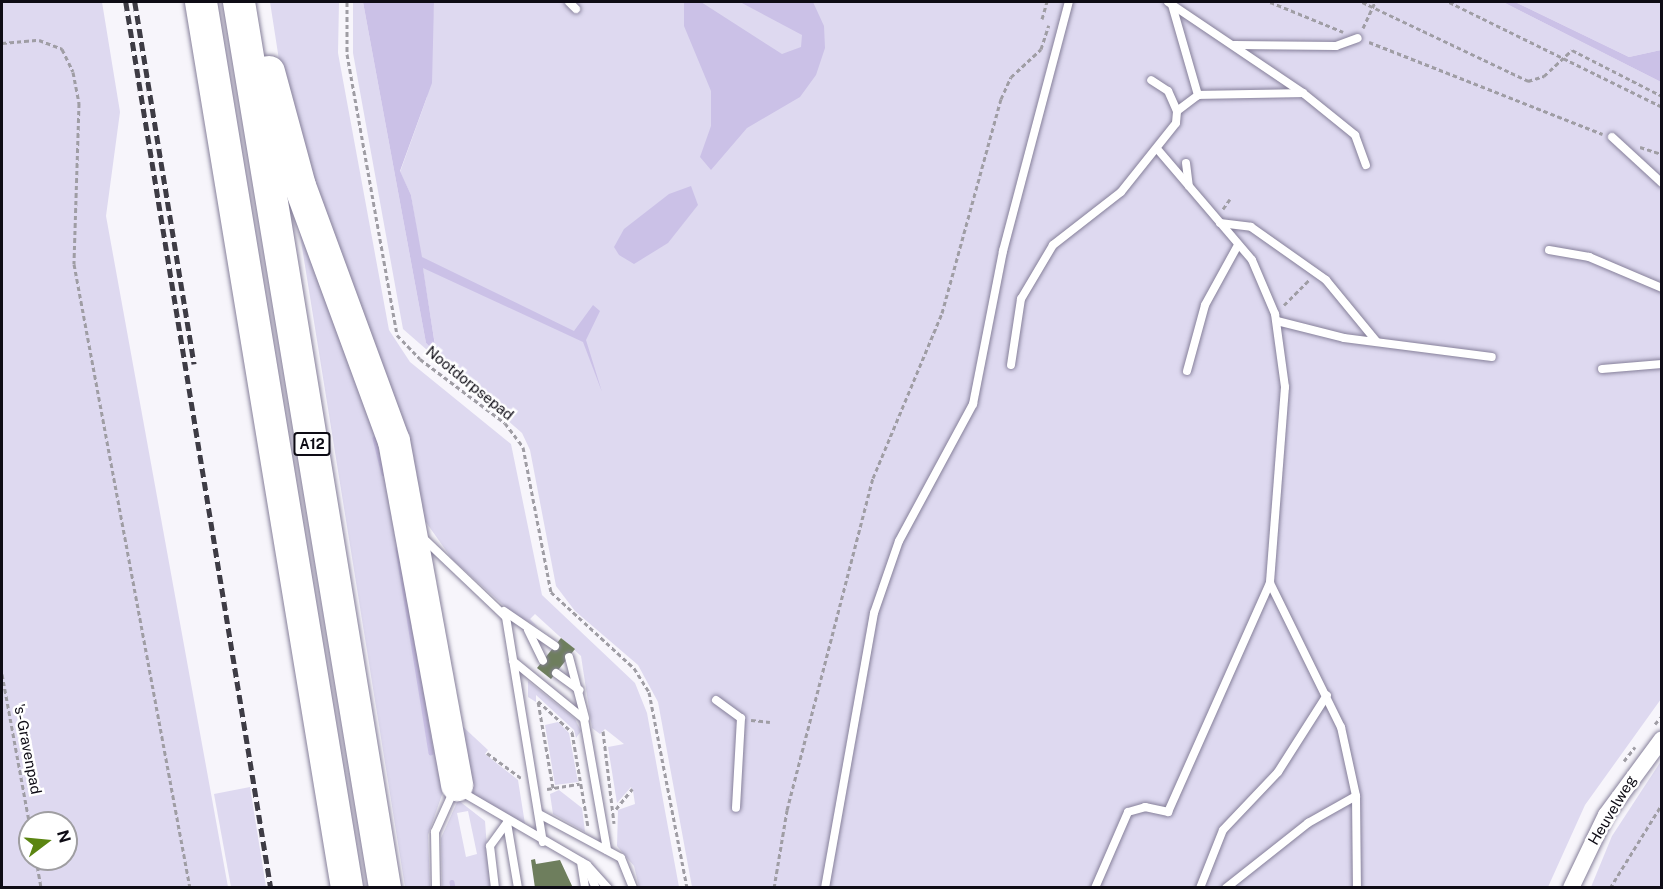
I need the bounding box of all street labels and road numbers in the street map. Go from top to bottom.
street label: Nootdorpsepad [422,342,518,424]
road number: A12 [292,433,332,455]
street label: 's-Gravenpad [10,702,46,796]
street label: Heuvelweg [1584,772,1640,848]

